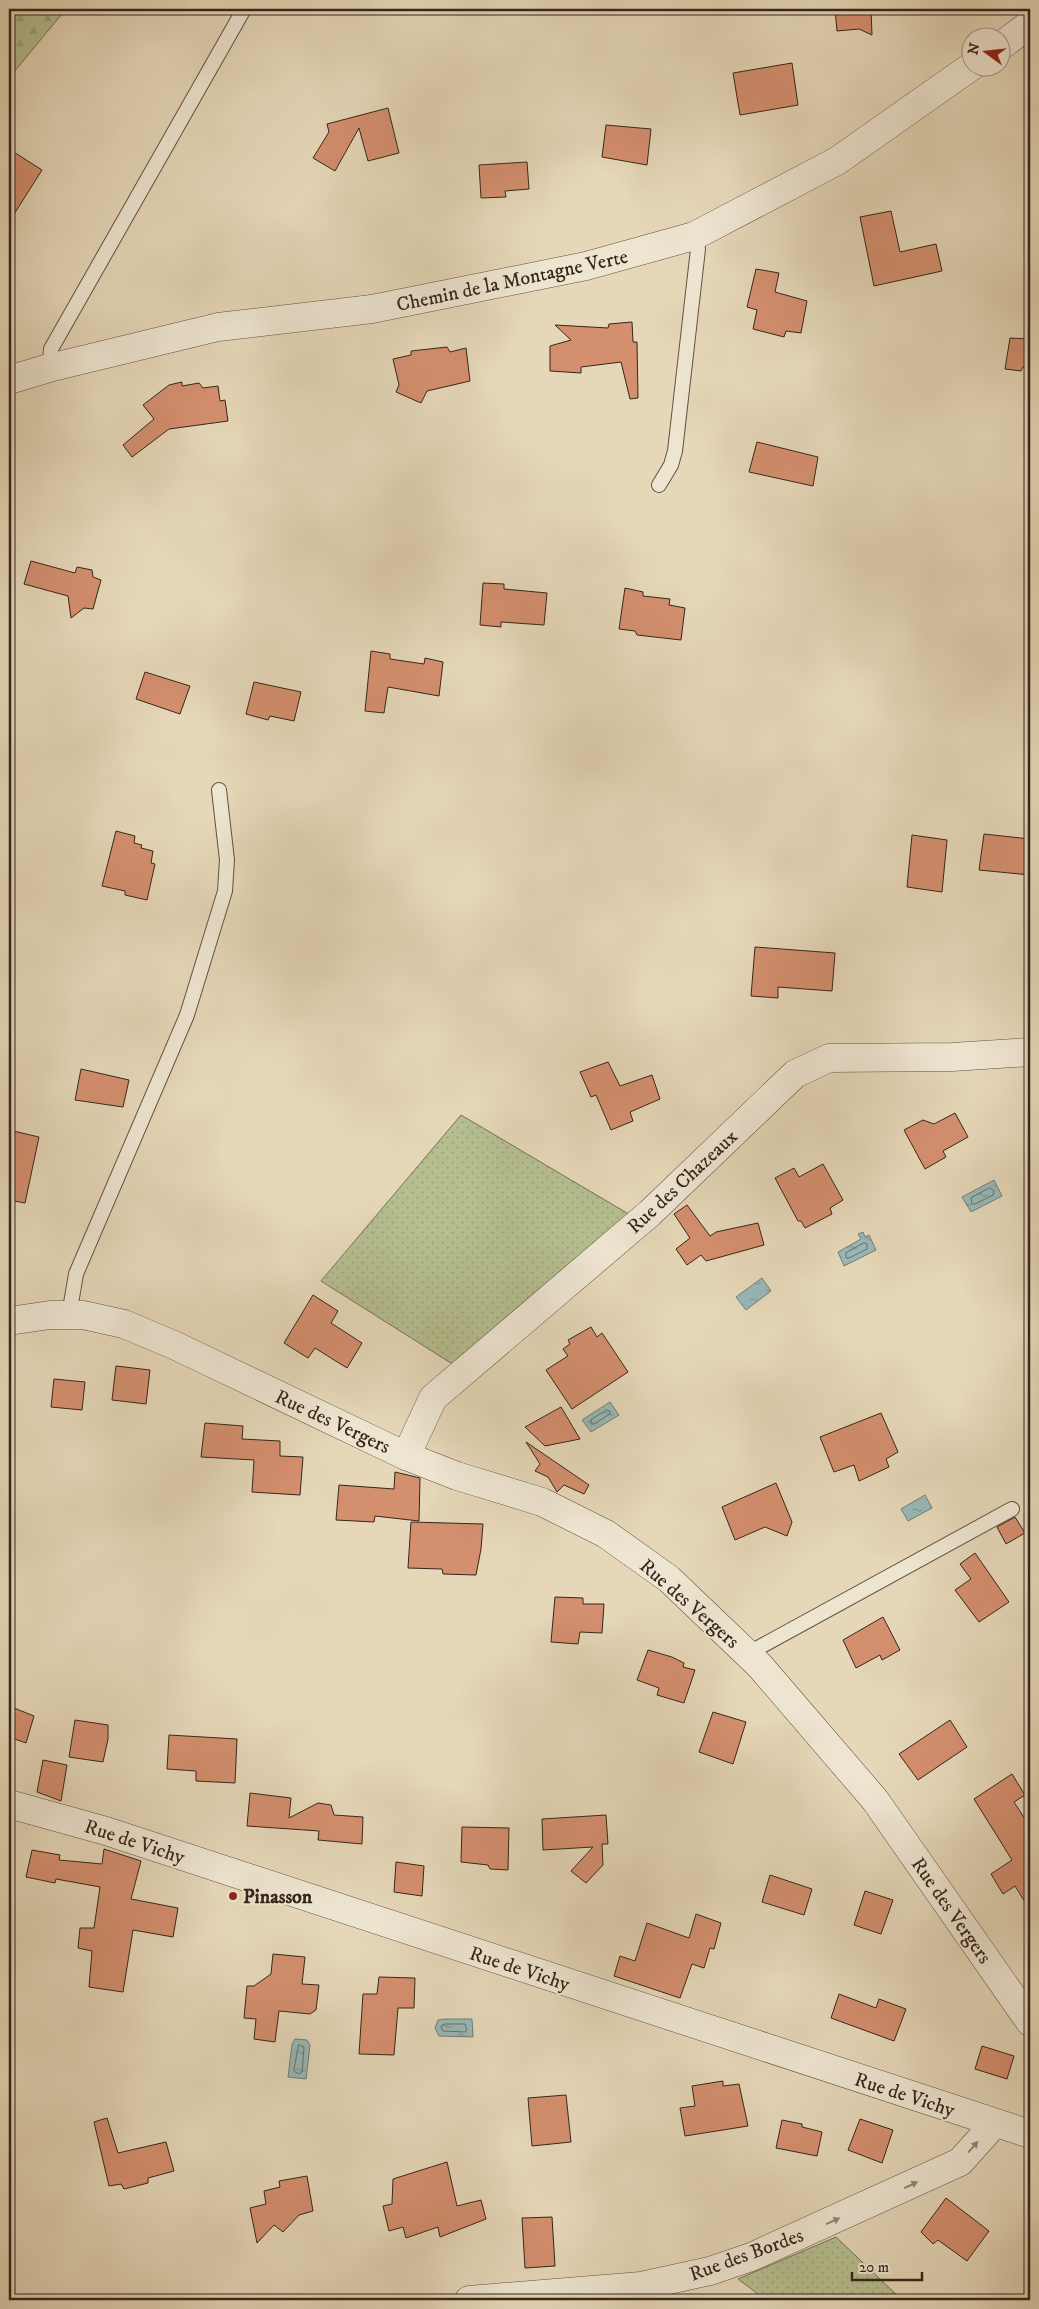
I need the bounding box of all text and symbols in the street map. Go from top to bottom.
north arrow [962,28,1012,78]
text: N [964,41,985,57]
street label: Chemin de la Montagne Verte [394,245,630,318]
street label: Rue des Chazeaux [623,1124,744,1240]
street label: Rue des Vergers [271,1385,394,1460]
street label: Rue des Vergers [634,1554,744,1655]
street label: Rue de Vichy [81,1814,188,1871]
street label: Rue des Vergers [905,1853,997,1969]
place label: Pinasson [243,1885,313,1910]
marker: Pinasson [227,1890,239,1902]
street label: Rue de Vichy [466,1941,573,1998]
street label: Rue de Vichy [851,2067,958,2124]
one-way arrow [968,2141,979,2154]
one-way arrow [904,2181,918,2189]
one-way arrow [826,2216,840,2224]
street label: Rue des Bordes [686,2223,807,2288]
scale bar [852,2249,922,2281]
text: 20 m [859,2258,889,2277]

